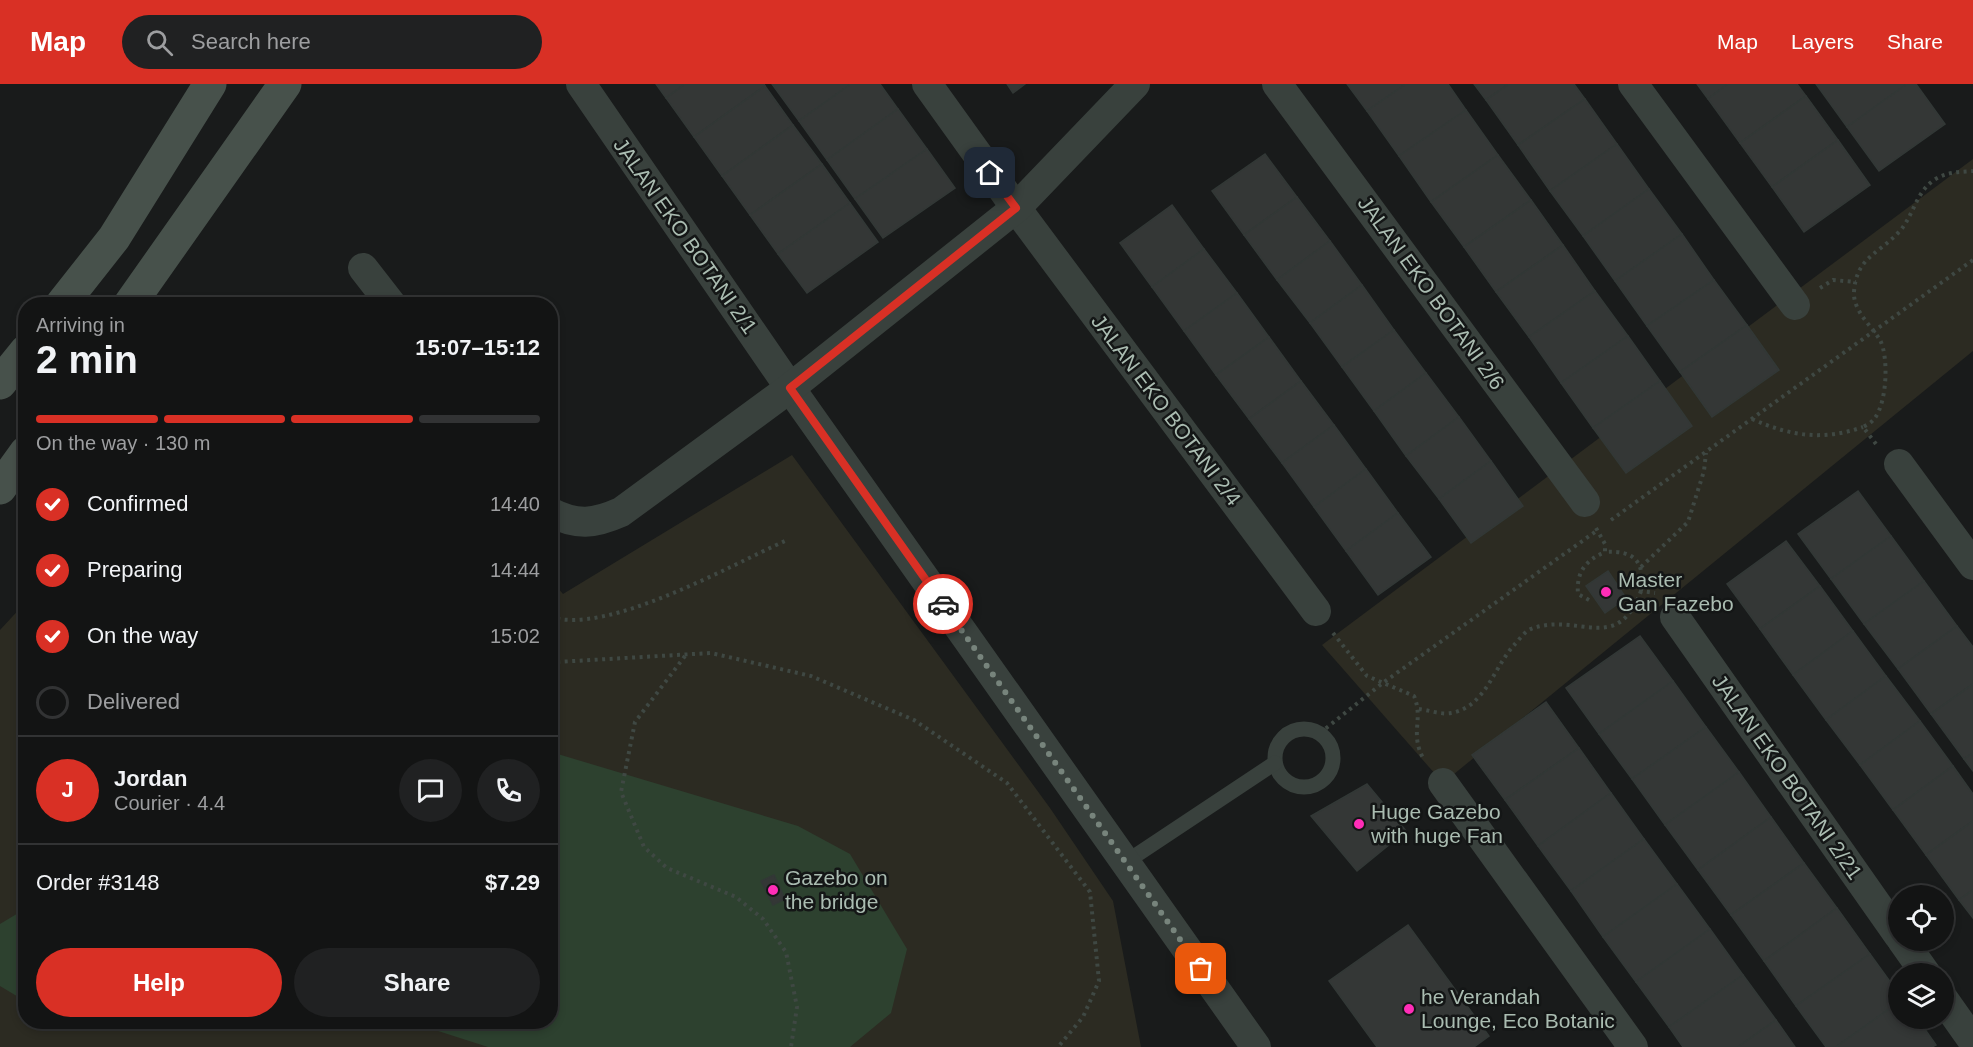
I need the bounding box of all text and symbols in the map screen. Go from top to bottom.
search box [122,15,542,69]
text: Map [30,26,86,57]
icon: search [143,26,176,59]
text: Search here [191,29,311,54]
text: Map [1717,30,1758,53]
text: Layers [1791,30,1854,53]
text: Share [1887,30,1943,53]
street label: JALAN EKO BOTANI 2/1 [609,134,762,338]
pin [964,147,1015,198]
icon: home [973,156,1006,189]
street label: JALAN EKO BOTANI 2/6 [1354,192,1509,394]
street label: JALAN EKO BOTANI 2/4 [1087,310,1246,510]
text: Arriving in [36,314,125,336]
text: 15:07–15:12 [415,335,540,360]
text: 2 min [36,338,138,381]
text: On the way · 130 m [36,432,211,454]
icon: check [36,488,69,521]
text: Confirmed [87,491,188,516]
text: 14:40 [490,493,540,515]
icon: check [36,554,69,587]
text: Preparing [87,557,182,582]
text: 14:44 [490,559,540,581]
place label: Master Gan Fazebo [1618,568,1734,615]
courier [913,574,973,634]
marker: Master Gan Fazebo [1599,585,1613,599]
icon: car [927,588,960,621]
icon: check [36,620,69,653]
text: On the way [87,623,198,648]
text: 15:02 [490,625,540,647]
street label: JALAN EKO BOTANI 2/21 [1708,670,1867,884]
text: Delivered [87,689,180,714]
button: chat [399,759,462,822]
button: phone [477,759,540,822]
text: Jordan [114,766,187,791]
text: J [61,777,74,802]
text: Courier · 4.4 [114,792,225,814]
place label: Huge Gazebo with huge Fan [1370,800,1503,847]
marker: Huge Gazebo with huge Fan [1352,817,1366,831]
place label: Gazebo on the bridge [785,866,888,913]
text: Order #3148 [36,870,160,895]
text: $7.29 [485,870,540,895]
marker: Gazebo on the bridge [766,883,780,897]
map controls [1888,885,1954,1029]
button: locate [1888,885,1954,951]
pin [1175,943,1226,994]
button: Help [36,948,282,1017]
button: Share [294,948,540,1017]
icon: bag [1184,952,1217,985]
button: layers [1888,963,1954,1029]
place label: he Verandah Lounge, Eco Botanic [1421,985,1615,1032]
marker: he Verandah Lounge, Eco Botanic [1402,1002,1416,1016]

